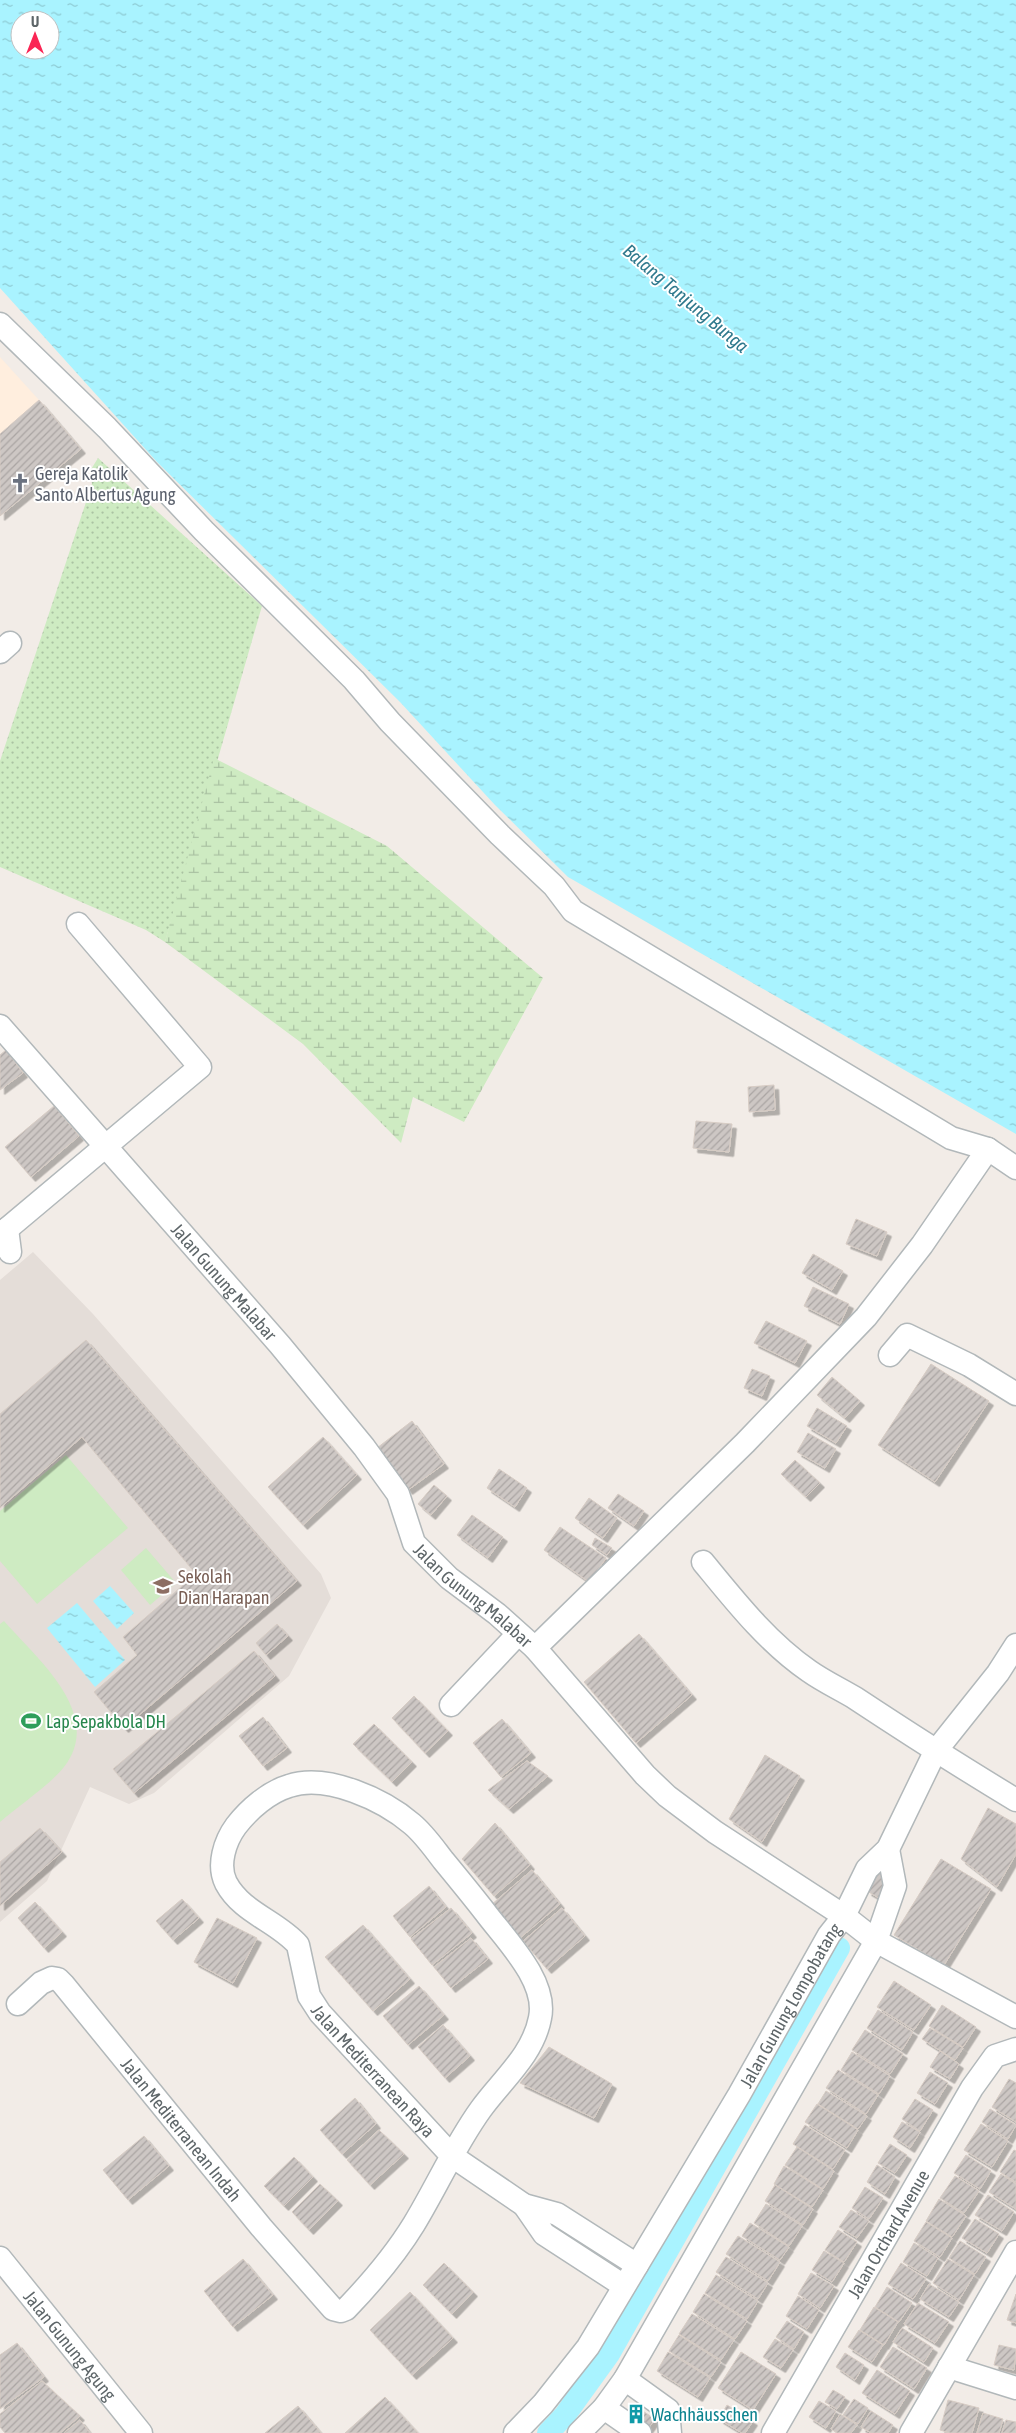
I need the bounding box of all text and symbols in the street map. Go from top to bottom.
north arrow [10,10,60,60]
text: U [31,14,39,30]
water label: Balang Tanjung Bunga [619,239,753,357]
place label: Gereja Katolik Santo Albertus Agung [35,463,176,505]
church icon: Gereja Katolik Santo Albertus Agung [9,472,31,494]
street label: Jalan Gunung Malabar [167,1219,282,1345]
street label: Jalan Gunung Malabar [410,1539,537,1652]
place label: Sekolah Dian Harapan [178,1566,270,1608]
school or university icon: Sekolah Dian Harapan [152,1575,174,1597]
sports icon: Lap Sepakbola DH [20,1710,42,1732]
place label: Lap Sepakbola DH [46,1711,166,1732]
street label: Jalan Gunung Lompobatang [735,1919,845,2091]
street label: Jalan Mediterranean Raya [307,2001,440,2141]
street label: Jalan Mediterranean Indah [117,2054,246,2205]
street label: Jalan Orchard Avenue [843,2166,933,2302]
street label: Jalan Gunung Agung [20,2286,121,2405]
building icon: Wachhäusschen [625,2403,647,2425]
place label: Wachhäusschen [651,2404,758,2425]

